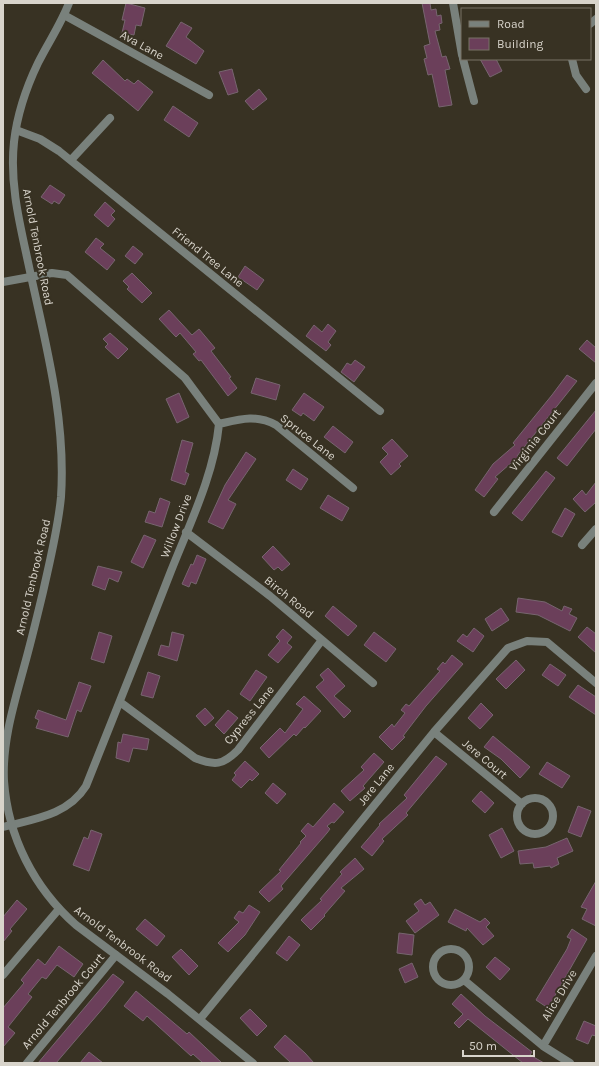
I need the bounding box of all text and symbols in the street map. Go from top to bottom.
legend [461,8,591,60]
text: Road [497,17,525,31]
street label: Ava Lane [118,27,166,63]
text: Building [497,37,544,51]
street label: Arnold Tenbrook Road [20,187,56,307]
street label: Friend Tree Lane [169,224,247,290]
street label: Virginia Court [506,406,564,474]
street label: Spruce Lane [277,411,339,463]
street label: Willow Drive [157,492,195,560]
street label: Arnold Tenbrook Road [13,518,53,636]
street label: Birch Road [262,573,316,621]
street label: Cypress Lane [221,683,277,747]
street label: Jere Court [460,736,511,782]
street label: Jere Lane [355,760,397,808]
street label: Arnold Tenbrook Road [71,903,175,985]
street label: Arnold Tenbrook Court [19,950,108,1052]
street label: Alice Drive [538,967,580,1023]
scale bar [463,1032,534,1058]
text: 50 m [469,1039,497,1053]

